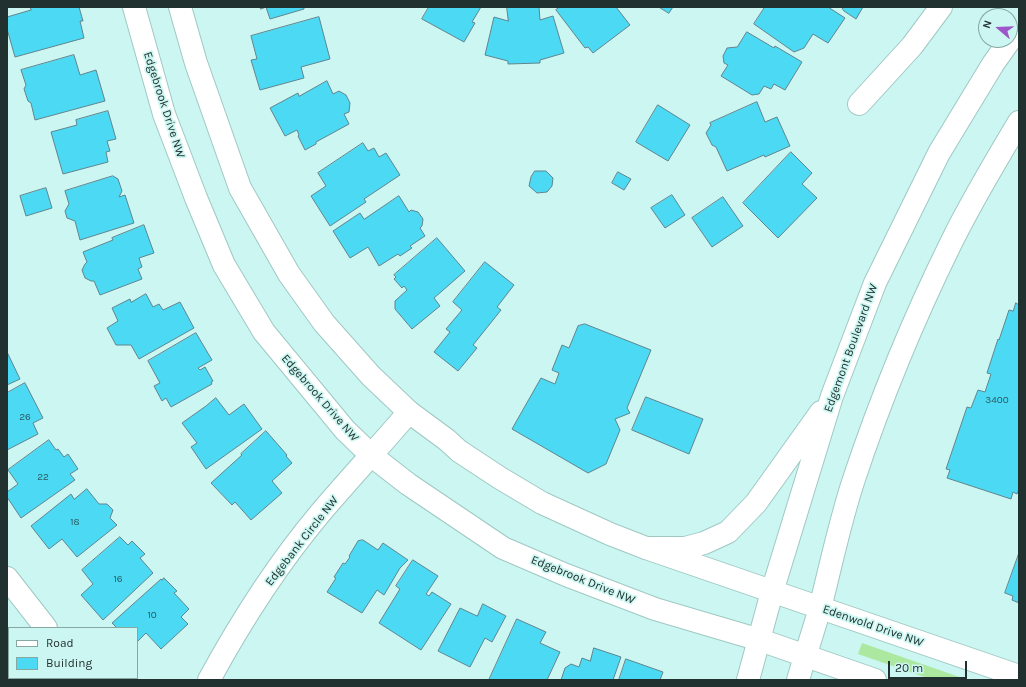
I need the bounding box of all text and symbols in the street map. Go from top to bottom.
north arrow [978,8,1018,48]
text: N [980,18,995,30]
street label: Edgebrook Drive NW [140,50,188,160]
street label: Edgemont Boulevard NW [821,282,881,414]
street label: Edgebrook Drive NW [278,351,362,445]
house number: 3400 [985,394,1009,406]
house number: 26 [19,411,31,423]
house number: 22 [37,471,49,483]
street label: Edgebank Circle NW [262,493,342,589]
house number: 18 [70,516,80,528]
street label: Edgebrook Drive NW [529,553,637,607]
house number: 16 [113,573,123,585]
street label: Edenwold Drive NW [821,602,925,650]
house number: 10 [147,609,157,621]
legend [8,627,138,679]
text: Road [46,636,74,650]
scale bar [890,653,969,679]
text: Building [46,656,92,670]
text: 20 m [895,661,923,675]

